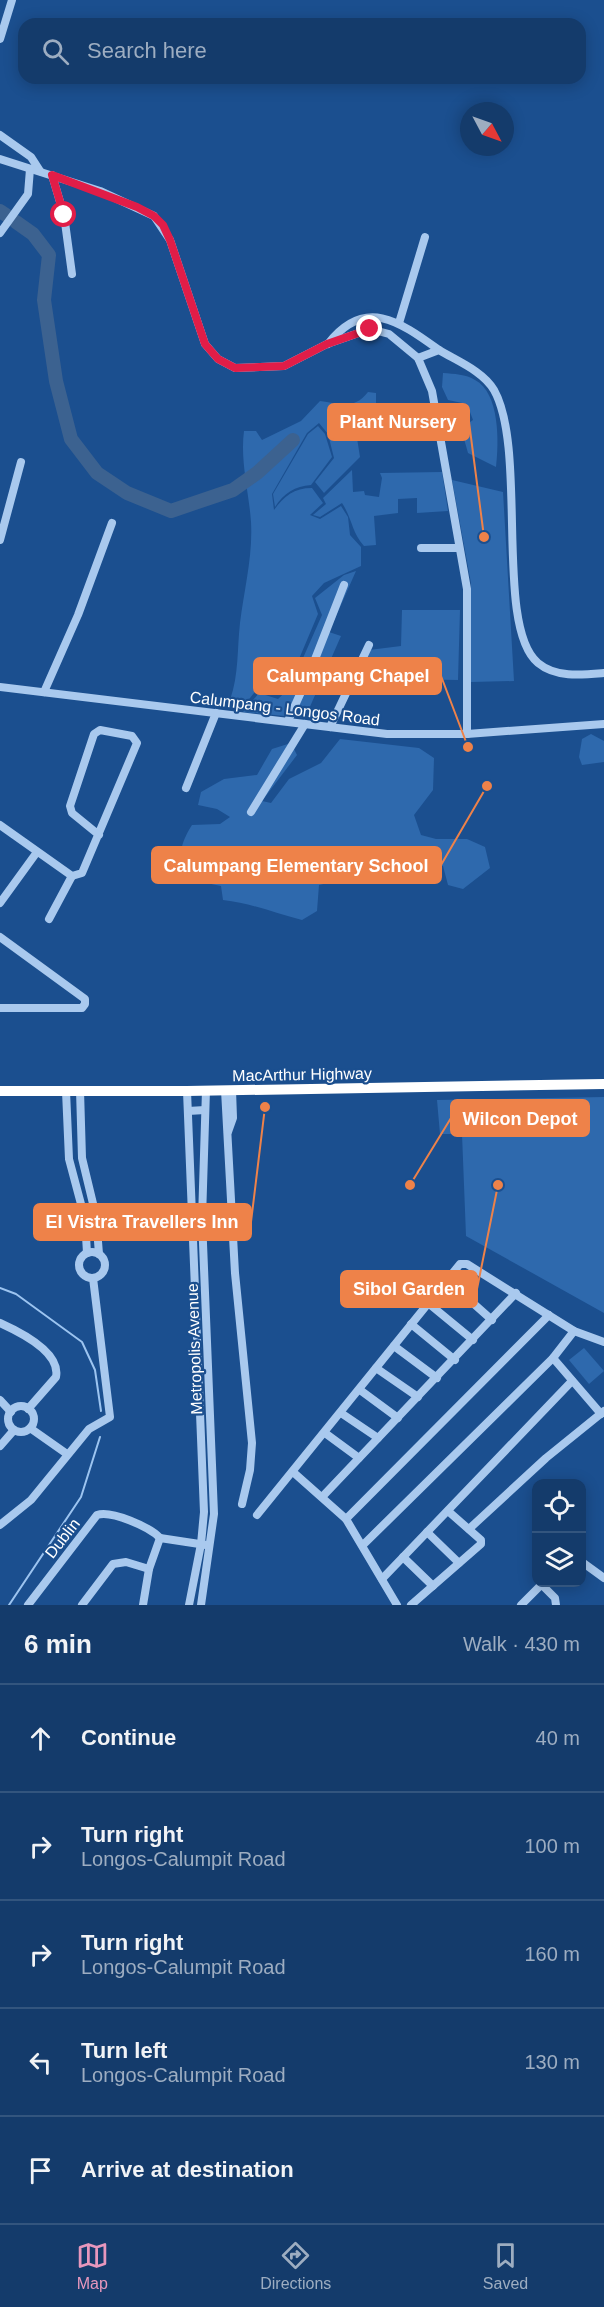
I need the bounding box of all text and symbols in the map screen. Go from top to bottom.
search box [18,18,586,84]
icon: search [39,35,72,68]
text: Search here [87,38,207,63]
north arrow [460,102,514,156]
route start [50,201,76,227]
route end [356,315,382,341]
callout: Plant Nursery [328,404,469,440]
text: Plant Nursery [339,412,457,432]
callout: Calumpang Chapel [254,658,441,694]
text: Calumpang Chapel [266,666,430,686]
street label: Calumpang - Longos Road [189,688,381,729]
callout: Calumpang Elementary School [152,847,441,883]
text: Calumpang Elementary School [163,856,429,876]
street label: MacArthur Highway [232,1065,372,1084]
callout: Wilcon Depot [451,1100,589,1136]
text: Wilcon Depot [463,1109,577,1129]
callout: El Vistra Travellers Inn [34,1204,251,1240]
text: El Vistra Travellers Inn [46,1212,238,1232]
callout: Sibol Garden [341,1271,477,1307]
text: Sibol Garden [353,1279,465,1299]
street label: Metropolis Avenue [184,1283,205,1415]
map controls [532,1479,586,1587]
button: locate [532,1479,586,1533]
street label: Dublin [42,1515,83,1561]
button: layers [532,1533,586,1587]
text: 6 min [24,1629,92,1659]
text: Walk · 430 m [463,1633,580,1655]
icon: ahead [24,1722,57,1755]
text: Continue [81,1725,176,1750]
text: 40 m [536,1727,580,1749]
text: Turn right [81,1822,183,1847]
icon: right [24,1830,57,1863]
text: 100 m [524,1835,580,1857]
text: Longos-Calumpit Road [81,1848,286,1870]
text: Turn right [81,1930,183,1955]
icon: right [24,1938,57,1971]
text: 160 m [524,1943,580,1965]
text: Longos-Calumpit Road [81,1956,286,1978]
text: Turn left [81,2038,167,2063]
icon: left [24,2046,57,2079]
text: 130 m [524,2051,580,2073]
text: Longos-Calumpit Road [81,2064,286,2086]
icon: arrive [24,2154,57,2187]
text: Arrive at destination [81,2157,294,2182]
tab: Map [76,2239,109,2293]
tab: Directions [260,2239,331,2293]
tab: Saved [483,2239,528,2293]

